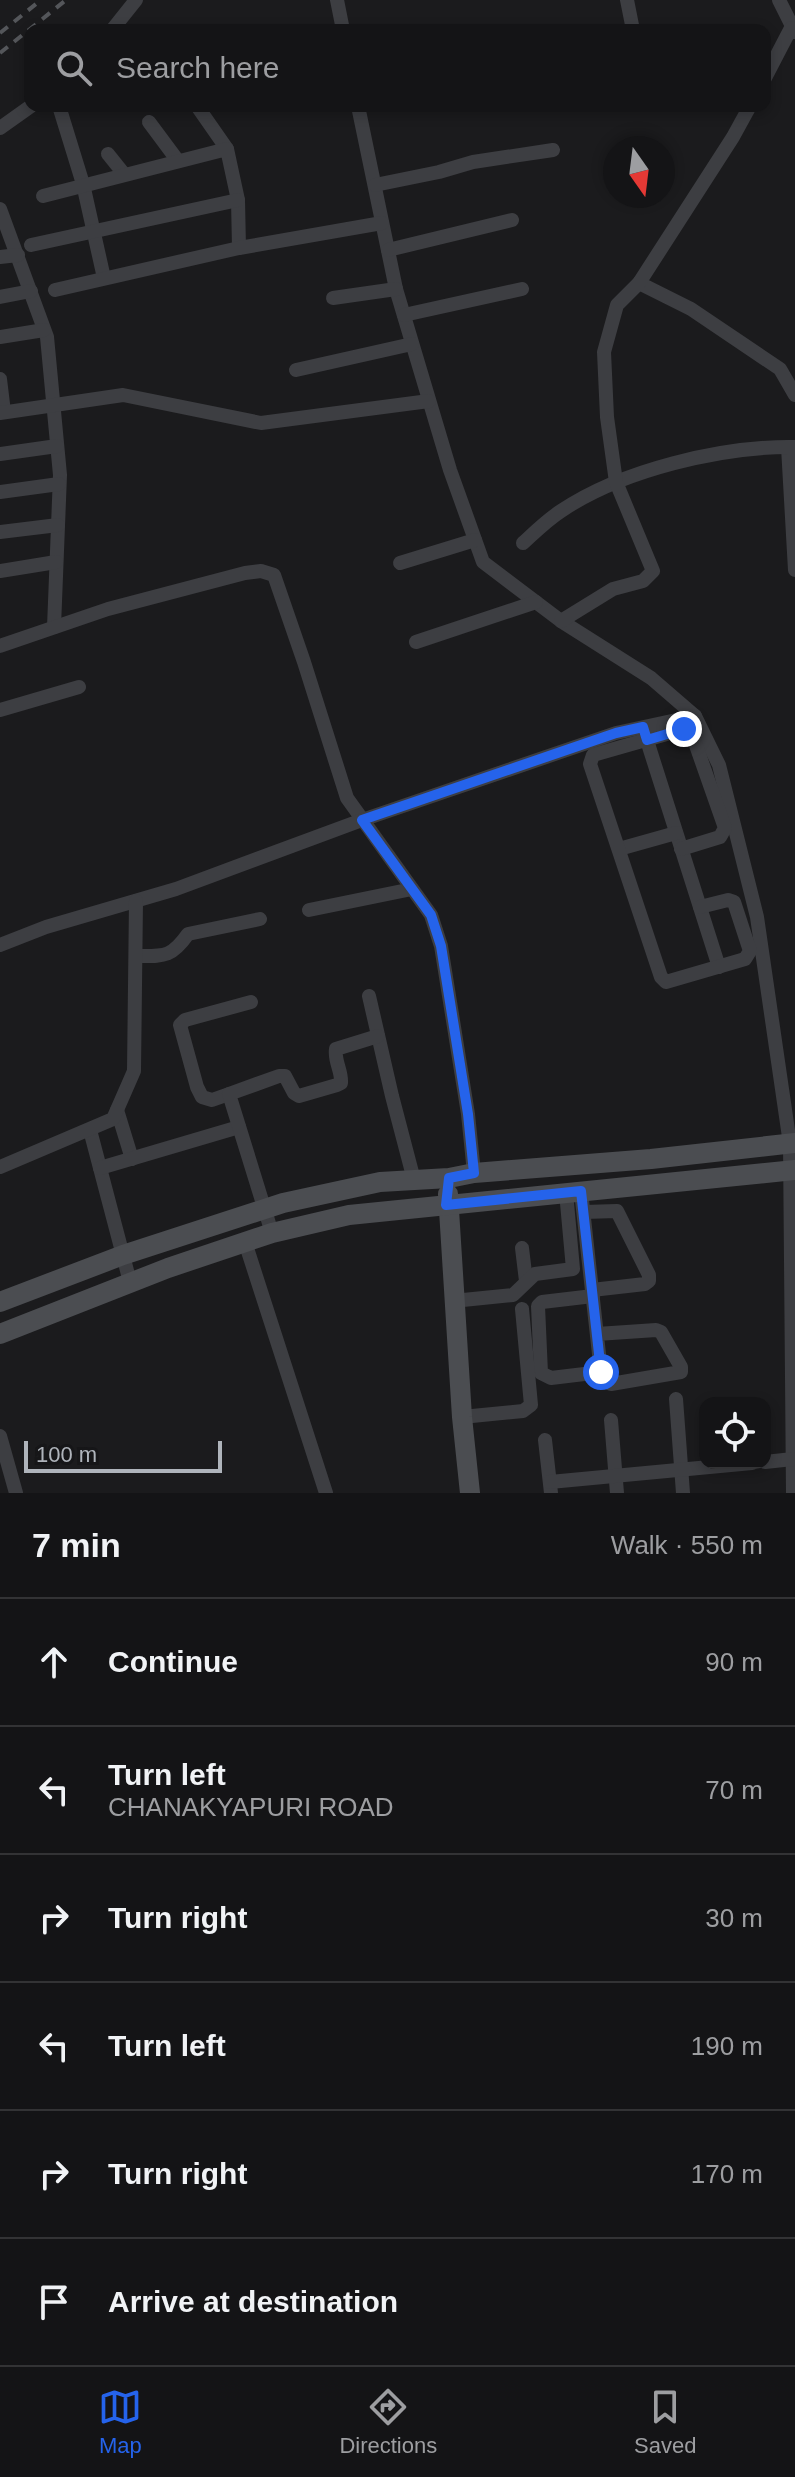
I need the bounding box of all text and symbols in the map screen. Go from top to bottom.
search box [24,24,771,112]
icon: search [52,46,96,90]
text: Search here [116,51,279,84]
north arrow [603,136,675,208]
route end [666,711,702,747]
route start [583,1354,619,1390]
map controls [699,1397,771,1469]
button: locate [699,1397,771,1469]
scale bar [24,1437,222,1473]
text: 100 m [36,1442,97,1467]
text: 7 min [32,1526,121,1564]
text: Walk · 550 m [611,1530,763,1560]
icon: ahead [32,1640,76,1684]
text: Continue [108,1645,238,1678]
text: 90 m [705,1647,763,1677]
text: Turn left [108,1758,226,1791]
icon: left [32,1768,76,1812]
text: 70 m [705,1775,763,1805]
text: CHANAKYAPURI ROAD [108,1792,394,1822]
icon: right [32,1896,76,1940]
text: Turn right [108,1901,247,1934]
text: 30 m [705,1903,763,1933]
icon: left [32,2024,76,2068]
text: Turn left [108,2029,226,2062]
text: 190 m [691,2031,763,2061]
icon: right [32,2152,76,2196]
text: Turn right [108,2157,247,2190]
text: 170 m [691,2159,763,2189]
icon: arrive [32,2280,76,2324]
text: Arrive at destination [108,2285,398,2318]
tab: Map [98,2385,142,2459]
tab: Directions [339,2385,437,2459]
tab: Saved [634,2385,697,2459]

